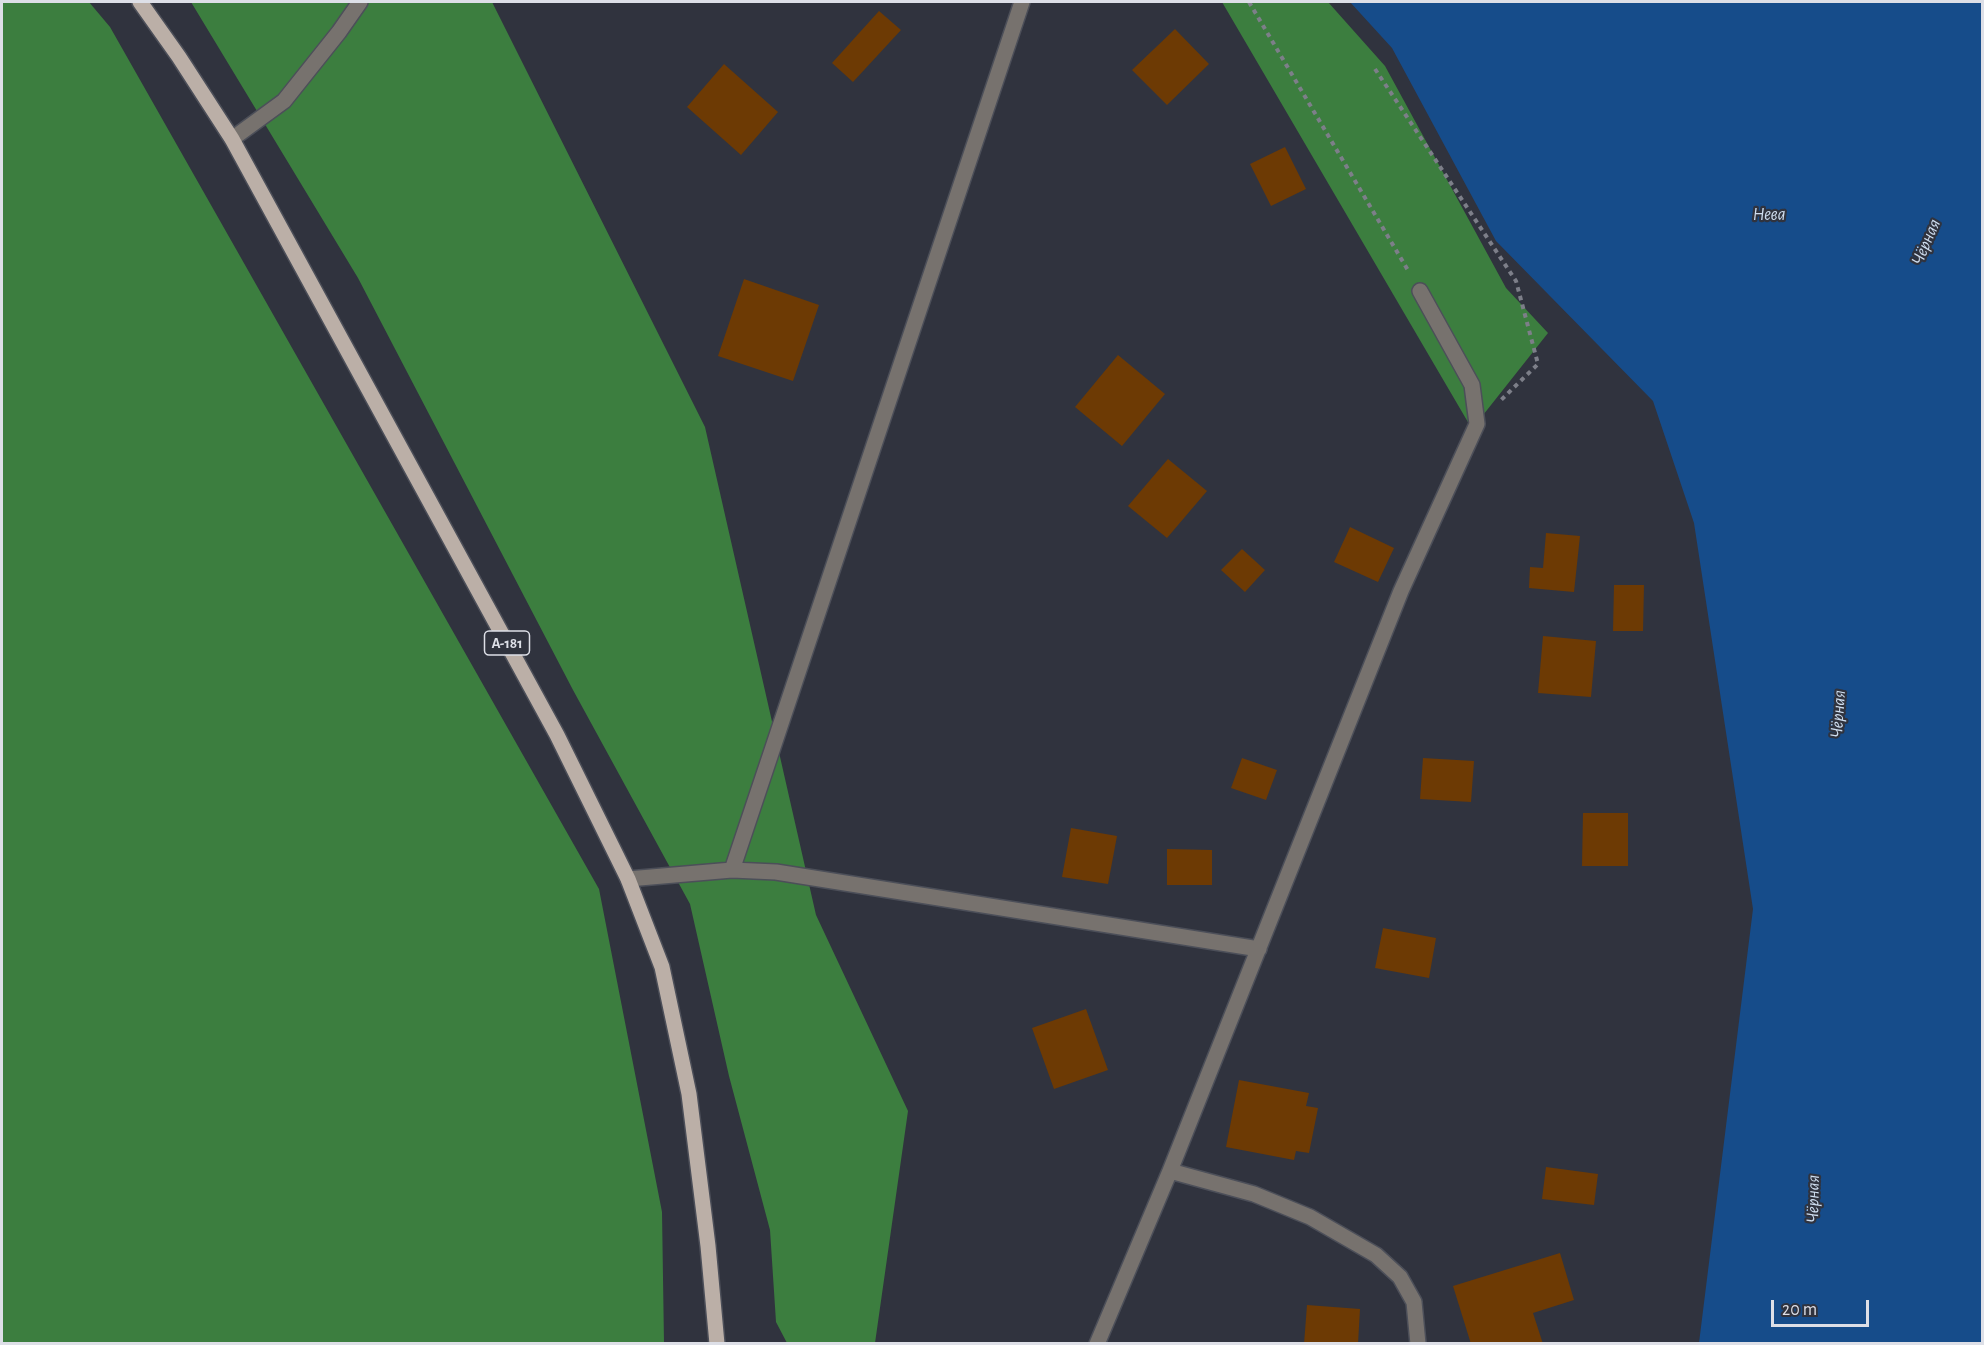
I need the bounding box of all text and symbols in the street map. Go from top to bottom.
water label: Нева [1753,204,1785,226]
water label: Чёрная [1907,216,1945,268]
road number: А-181 [484,631,530,655]
water label: Чёрная [1826,689,1850,739]
water label: Чёрная [1802,1175,1824,1223]
scale bar [1774,1288,1872,1326]
text: 20 m [1782,1301,1817,1319]

